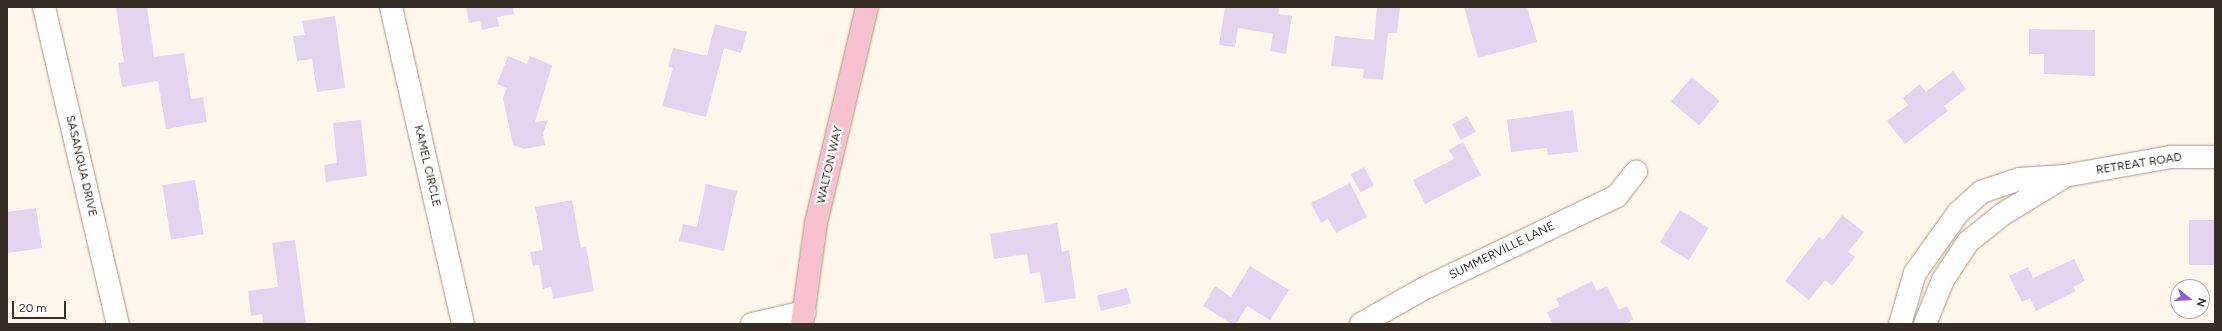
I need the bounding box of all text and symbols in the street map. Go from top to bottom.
street label: SASANQUA DRIVE [62,114,100,218]
street label: KAMEL CIRCLE [411,124,443,208]
street label: WALTON WAY [814,125,846,205]
street label: RETREAT ROAD [2095,150,2183,178]
street label: SUMMERVILLE LANE [1447,219,1557,283]
north arrow [2170,279,2210,319]
scale bar [14,293,68,319]
text: N [2194,296,2208,308]
text: 20 m [19,301,47,315]

